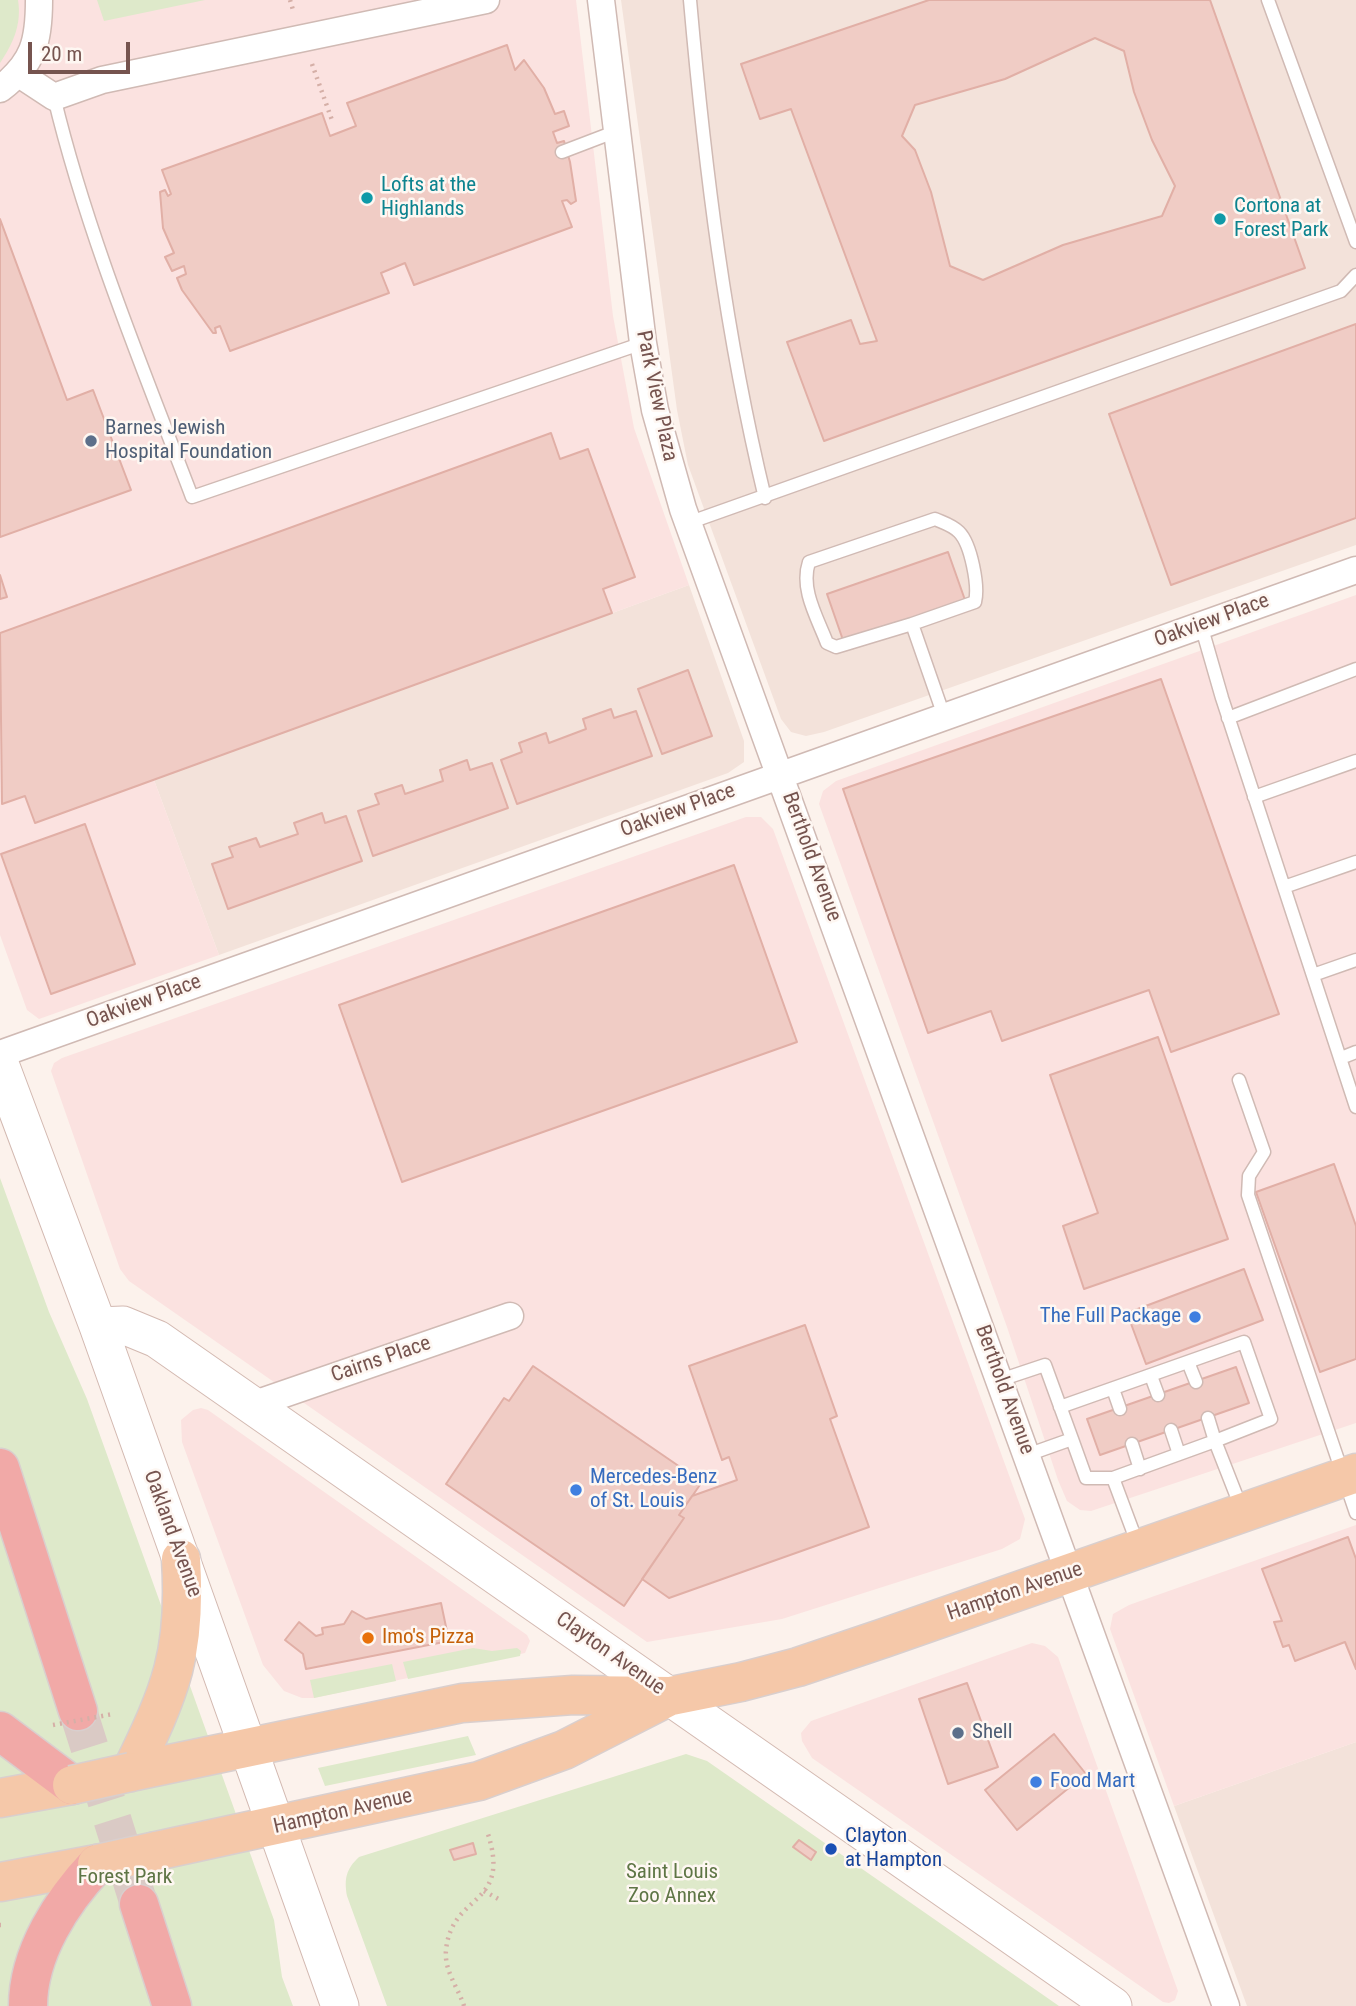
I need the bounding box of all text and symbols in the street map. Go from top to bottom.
scale bar [32,28,133,72]
text: 20 m [41,42,82,66]
place label: Lofts at the Highlands [381,173,476,223]
marker: Lofts at the Highlands [359,190,375,206]
place label: Cortona at Forest Park [1234,194,1329,244]
marker: Cortona at Forest Park [1212,211,1228,227]
street label: Park View Plaza [630,328,682,464]
place label: Barnes Jewish Hospital Foundation [105,416,272,466]
marker: Barnes Jewish Hospital Foundation [83,433,99,449]
street label: Oakview Place [1151,589,1273,653]
street label: Oakview Place [617,779,739,843]
street label: Berthold Avenue [776,789,846,925]
street label: Oakview Place [83,970,205,1034]
place label: The Full Package [1040,1304,1181,1330]
marker: The Full Package [1187,1309,1203,1325]
street label: Berthold Avenue [969,1322,1039,1458]
street label: Cairns Place [328,1331,434,1389]
place label: Mercedes-Benz of St. Louis [590,1465,717,1515]
street label: Oakland Avenue [137,1467,207,1601]
marker: Mercedes-Benz of St. Louis [568,1482,584,1498]
street label: Hampton Avenue [944,1557,1086,1627]
street label: Clayton Avenue [551,1607,669,1701]
place label: Imo's Pizza [382,1625,474,1651]
marker: Imo's Pizza [360,1630,376,1646]
place label: Shell [972,1720,1013,1746]
marker: Shell [950,1725,966,1741]
place label: Food Mart [1050,1769,1135,1795]
marker: Food Mart [1028,1774,1044,1790]
street label: Hampton Avenue [271,1784,415,1840]
place label: Clayton at Hampton [845,1824,942,1874]
marker: Clayton at Hampton [823,1841,839,1857]
park label: Saint Louis Zoo Annex [626,1860,718,1910]
park label: Forest Park [78,1865,172,1891]

